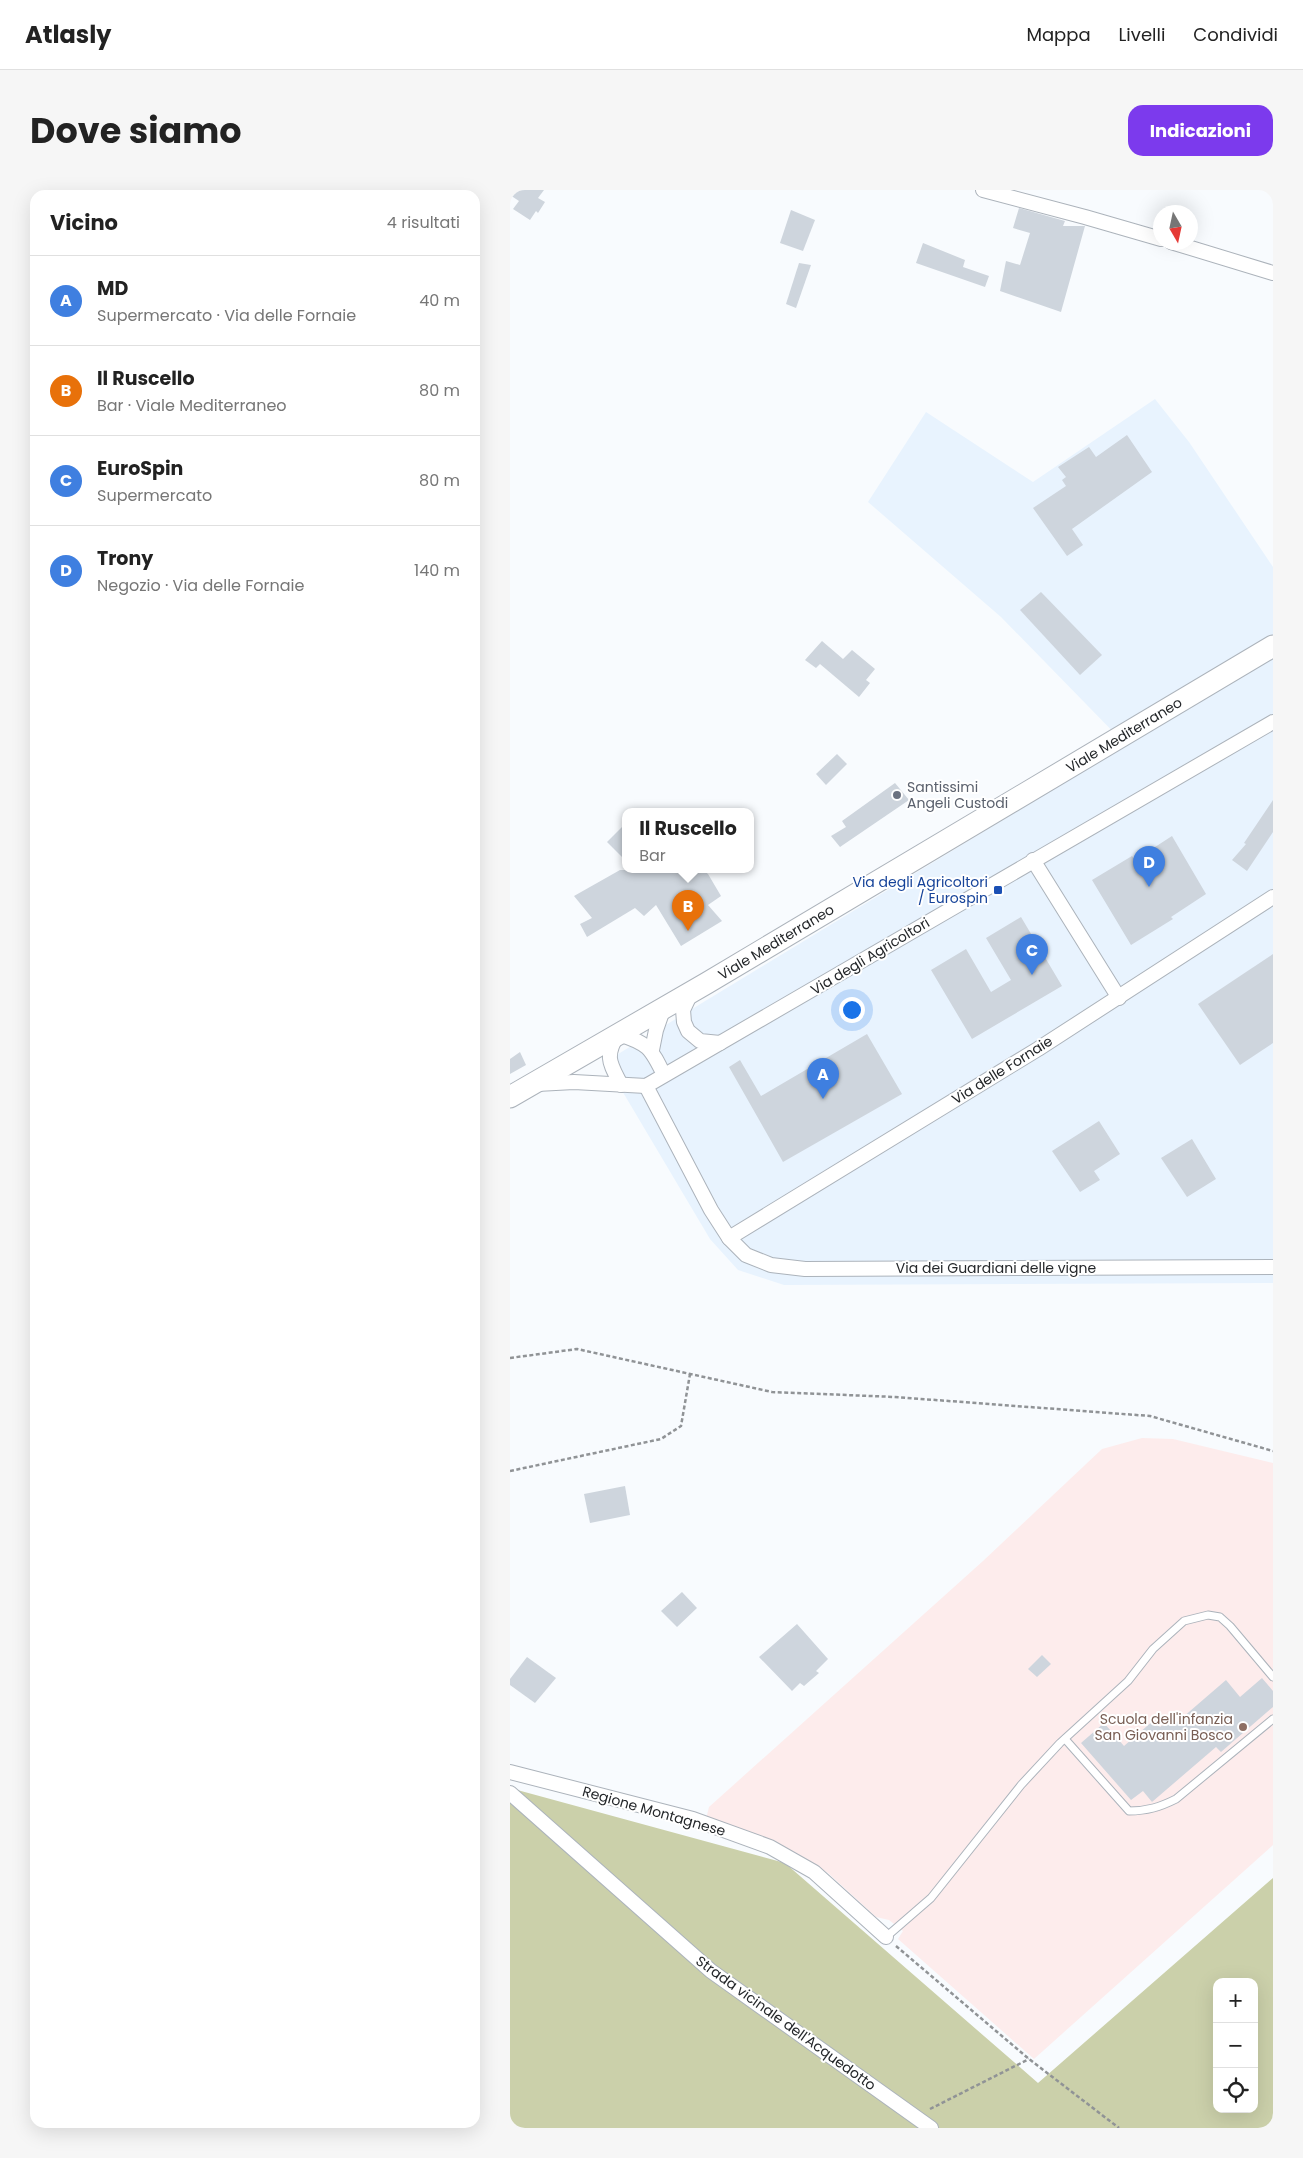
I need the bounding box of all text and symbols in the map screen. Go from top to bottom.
text: Atlasly [25,18,111,51]
text: Mappa [1026,22,1091,47]
text: Livelli [1119,22,1165,47]
text: Condividi [1193,22,1278,47]
button: Indicazioni [1128,105,1273,156]
text: Dove siamo [30,106,242,155]
north arrow [1153,205,1198,250]
text: Vicino [50,208,118,237]
text: 4 risultati [387,211,460,234]
text: MD [97,275,128,302]
text: A [60,289,72,312]
text: 40 m [419,289,460,312]
text: Supermercato · Via delle Fornaie [97,304,356,327]
text: Il Ruscello [97,365,195,392]
text: B [61,379,71,402]
text: 80 m [419,379,460,402]
text: Bar · Viale Mediterraneo [97,394,287,417]
text: EuroSpin [97,455,183,482]
text: C [60,469,72,492]
text: 80 m [419,469,460,492]
text: Supermercato [97,484,212,507]
text: Trony [97,545,153,572]
text: D [60,559,72,582]
text: 140 m [414,559,460,582]
text: Negozio · Via delle Fornaie [97,574,304,597]
street label: Viale Mediterraneo [1062,692,1186,778]
place label: Santissimi Angeli Custodi [907,777,1008,813]
marker: Santissimi Angeli Custodi [891,789,903,801]
popup [622,808,754,873]
text: Il Ruscello [639,815,737,842]
text: Bar [639,844,666,867]
pin: D [1133,846,1165,887]
place label: Via degli Agricoltori / Eurospin [852,872,988,908]
marker: Via degli Agricoltori / Eurospin [992,884,1004,896]
pin: B [672,890,704,931]
street label: Viale Mediterraneo [714,899,838,985]
street label: Via degli Agricoltori [807,913,933,999]
pin: C [1016,934,1048,975]
your location [839,997,865,1023]
street label: Via delle Fornaie [948,1031,1056,1109]
pin: A [807,1058,839,1099]
street label: Via dei Guardiani delle vigne [896,1258,1096,1278]
place label: Scuola dell'infanzia San Giovanni Bosco [1095,1709,1233,1745]
marker: Scuola dell'infanzia San Giovanni Bosco [1237,1721,1249,1733]
street label: Regione Montagnese [580,1781,728,1841]
street label: Strada vicinale dell'Acquedotto [692,1951,880,2095]
map controls [1213,1978,1258,2113]
button: + [1213,1978,1258,2023]
button: − [1213,2023,1258,2068]
button: locate [1213,2068,1258,2113]

